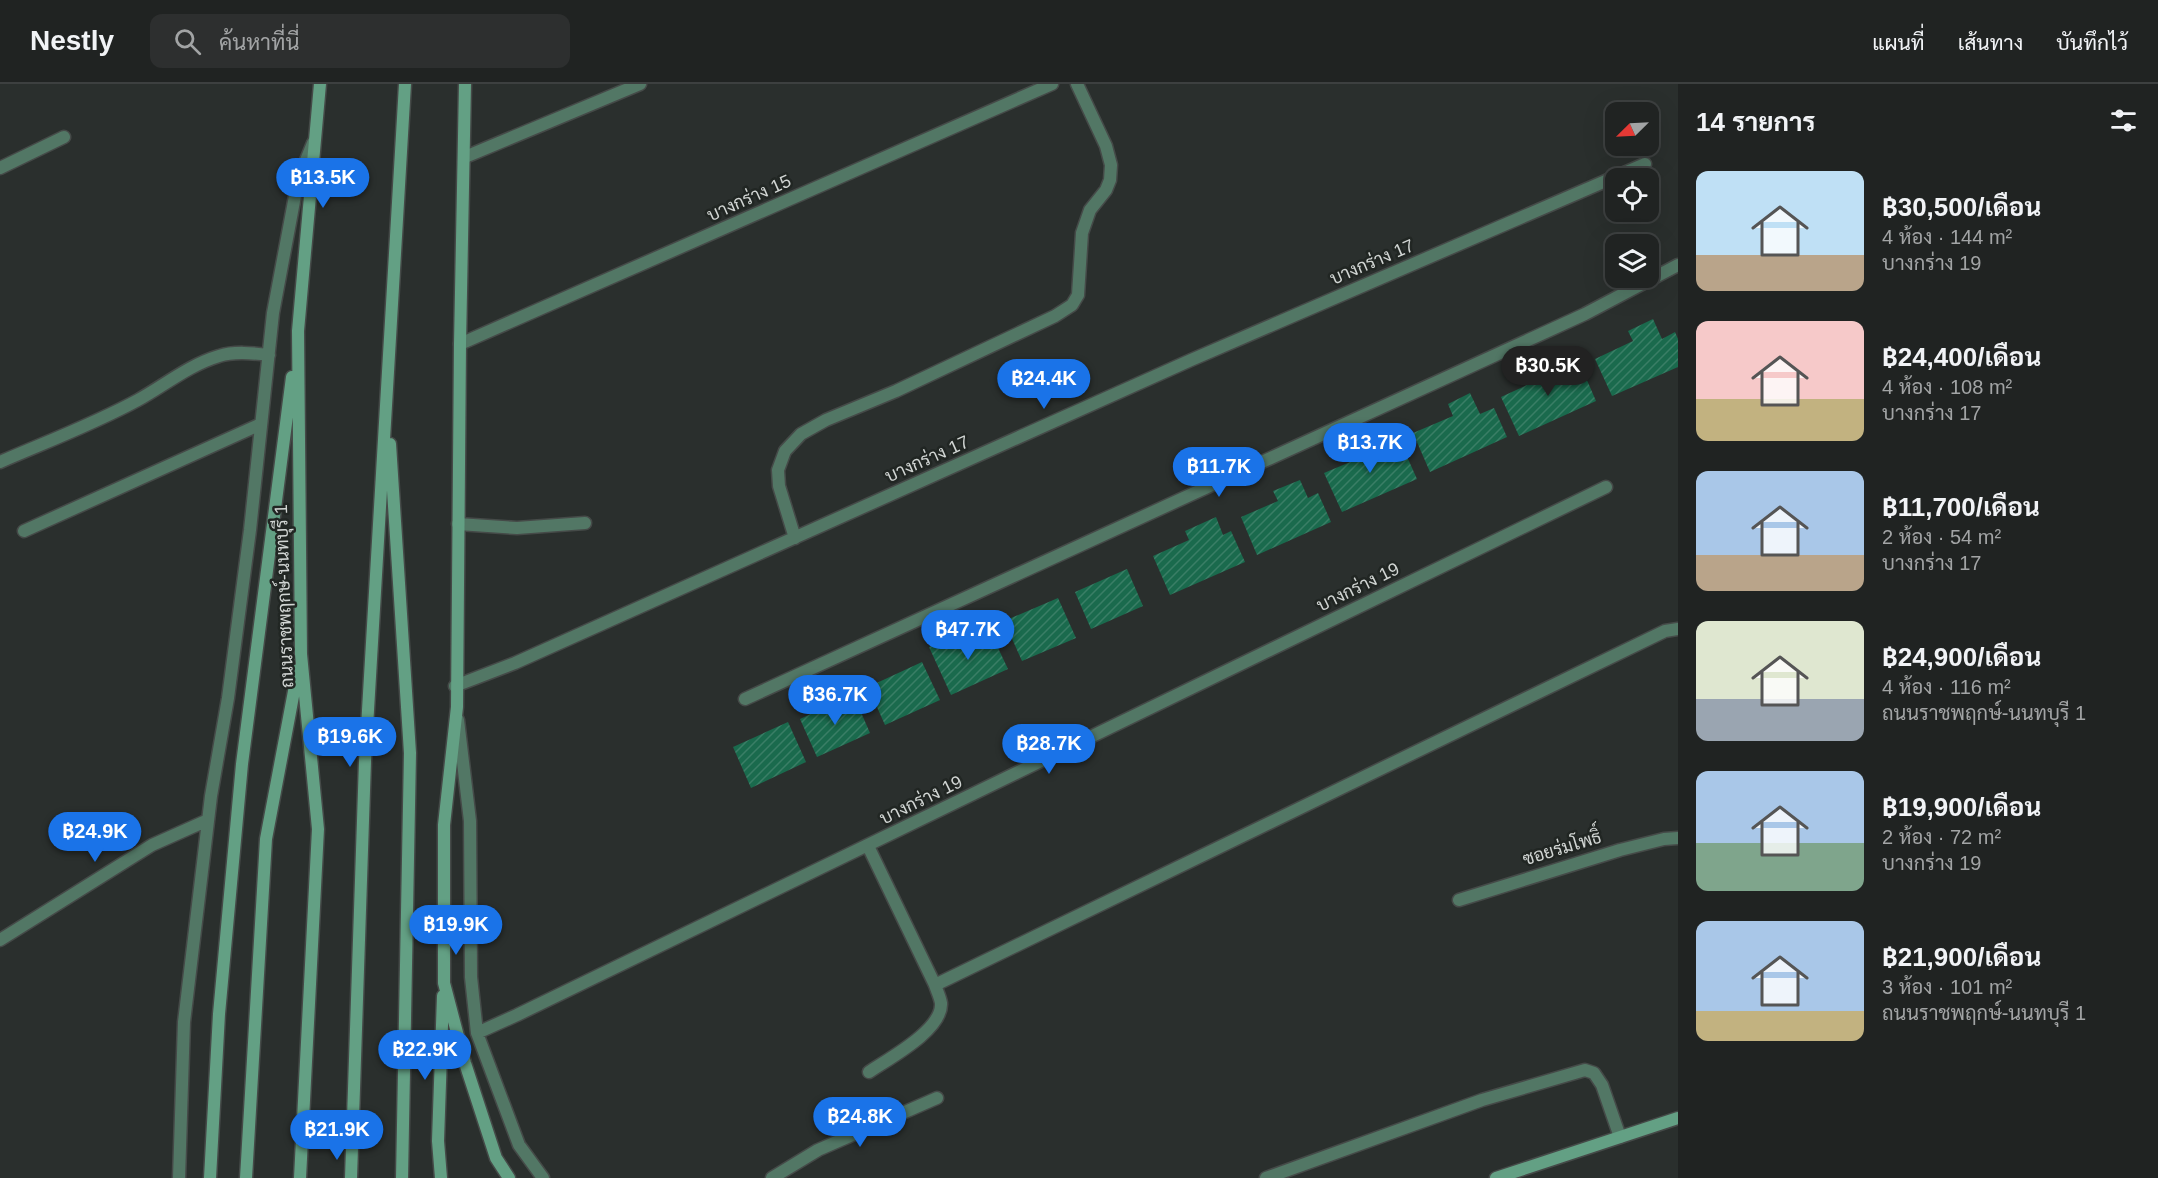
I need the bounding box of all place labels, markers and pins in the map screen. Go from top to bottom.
pin: ฿13.5K [274,158,372,209]
pin: ฿30.5K [1499,346,1597,397]
pin: ฿24.4K [995,359,1093,410]
pin: ฿13.7K [1321,423,1419,474]
pin: ฿11.7K [1170,447,1268,498]
pin: ฿47.7K [919,610,1017,661]
pin: ฿36.7K [786,675,884,726]
pin: ฿19.6K [301,717,399,768]
pin: ฿28.7K [1000,724,1098,775]
pin: ฿24.9K [46,812,144,863]
pin: ฿19.9K [407,905,505,956]
pin: ฿22.9K [376,1030,474,1081]
pin: ฿24.8K [811,1097,909,1148]
pin: ฿21.9K [288,1110,386,1161]

